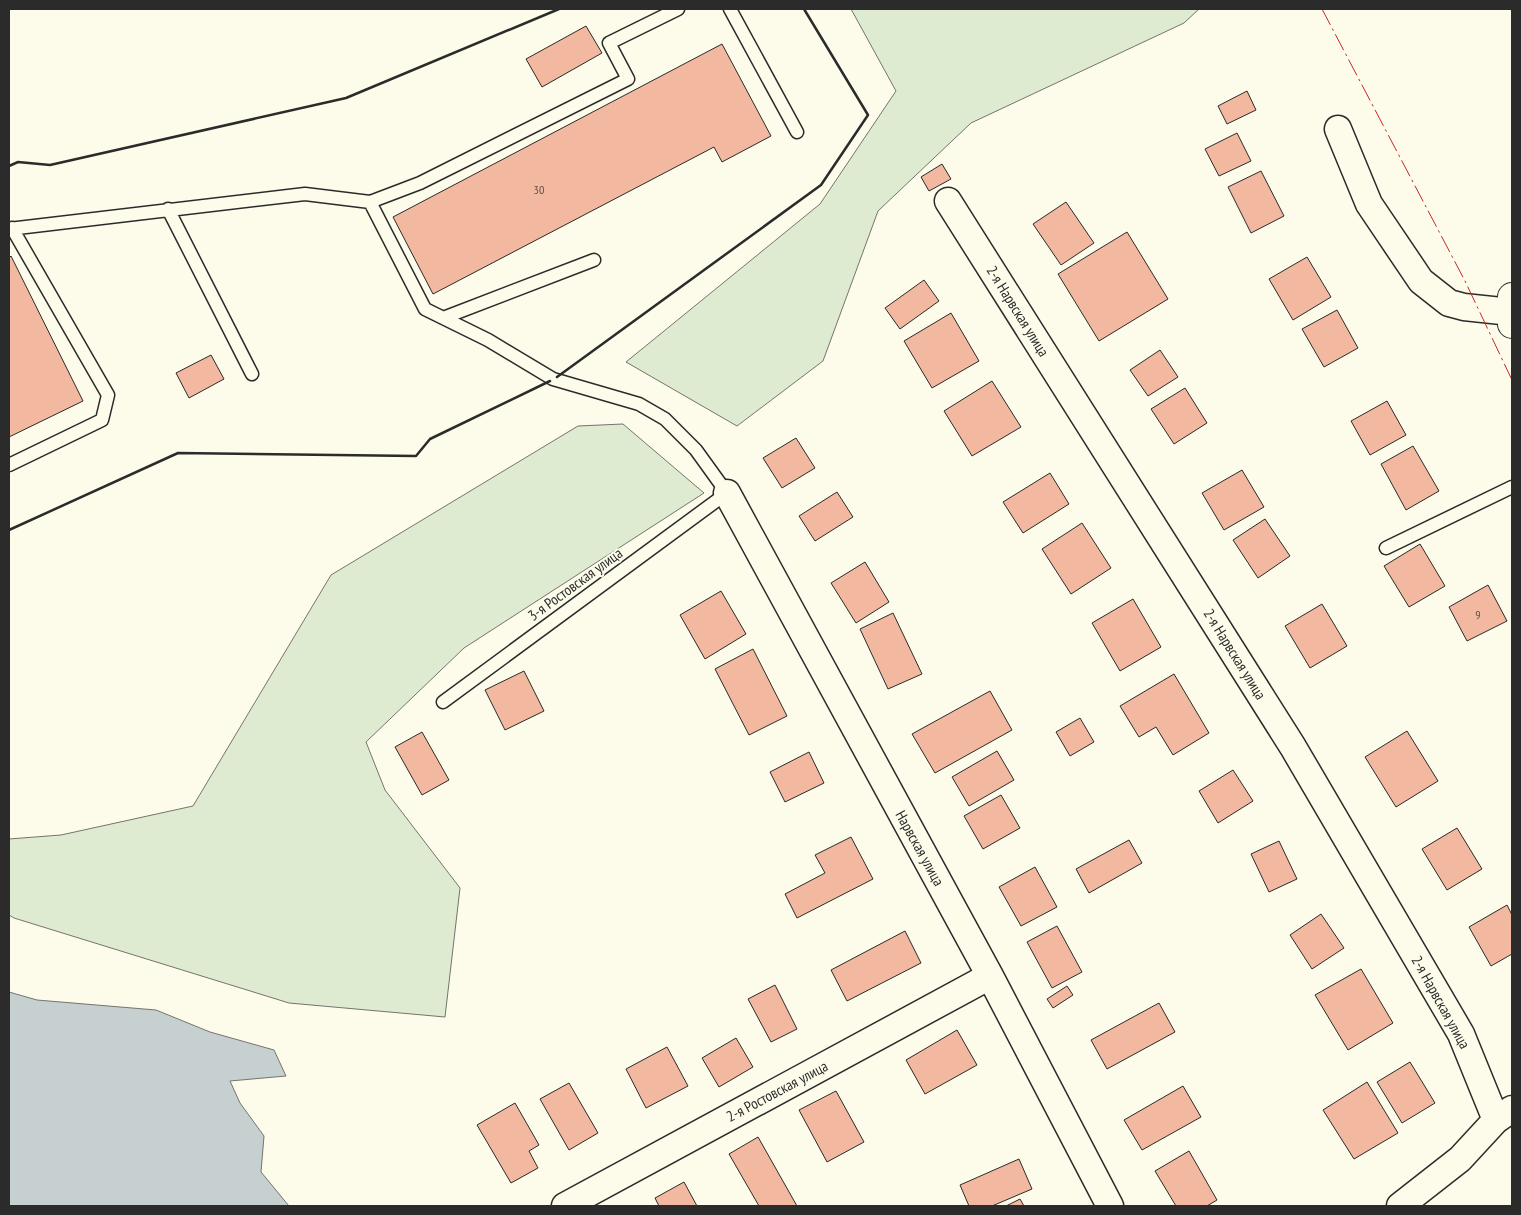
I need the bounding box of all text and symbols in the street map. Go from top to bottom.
house number: 30 [534,182,544,197]
street label: 2-я Нарвская улица [983,262,1053,360]
street label: 3-я Ростовская улица [524,543,626,625]
street label: 2-я Нарвская улица [1200,605,1270,703]
house number: 9 [1475,607,1481,622]
street label: Нарвская улица [891,807,949,889]
street label: 2-я Нарвская улица [1408,952,1474,1052]
street label: 2-я Ростовская улица [723,1056,831,1126]

